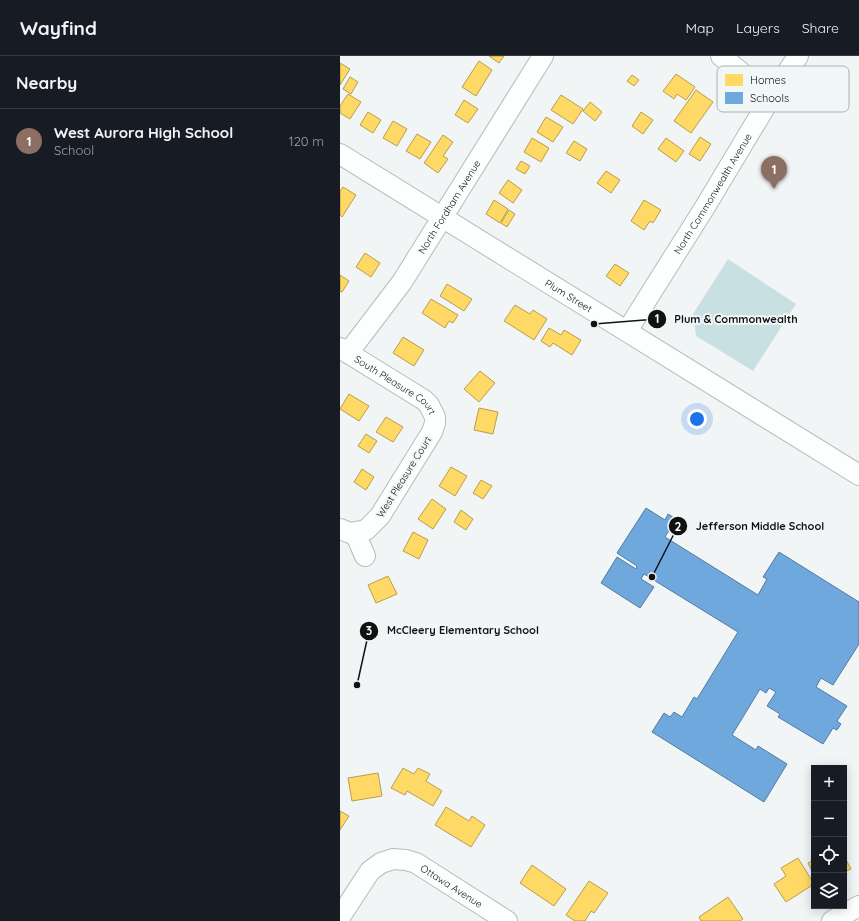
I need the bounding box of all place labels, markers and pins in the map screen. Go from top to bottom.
pin: 1 [761,156,787,189]
callout: Plum & Commonwealth [647,308,806,331]
callout: Jefferson Middle School [668,515,832,538]
callout: McCleery Elementary School [359,619,547,642]

